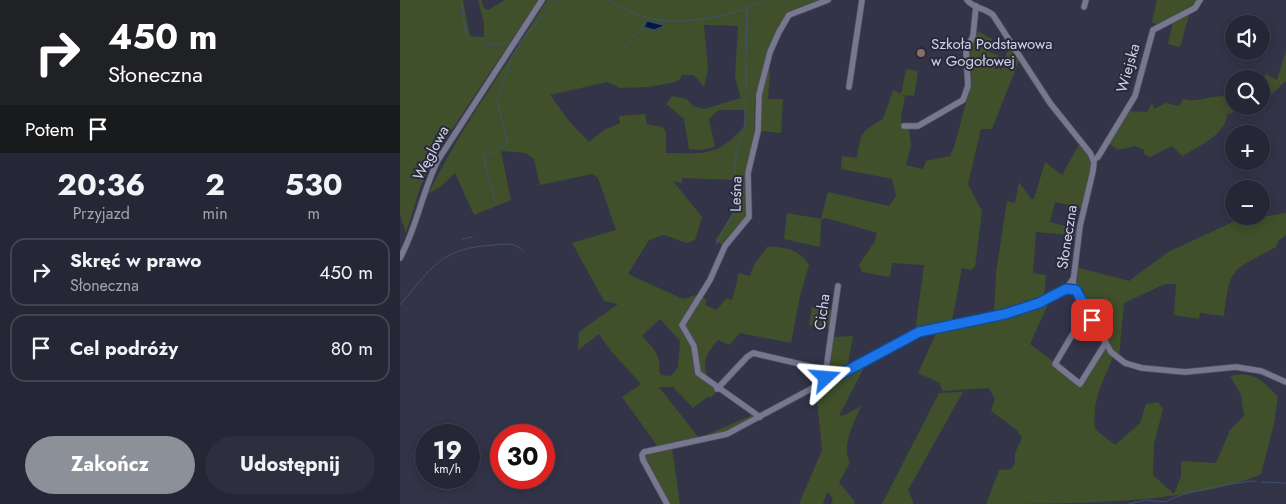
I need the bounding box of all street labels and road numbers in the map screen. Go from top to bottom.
street label: Wiejska [1111,41,1145,95]
street label: Węglowa [407,122,455,184]
street label: Leśna [724,176,748,212]
street label: Słoneczna [1051,203,1083,271]
street label: Cicha [809,292,835,332]

